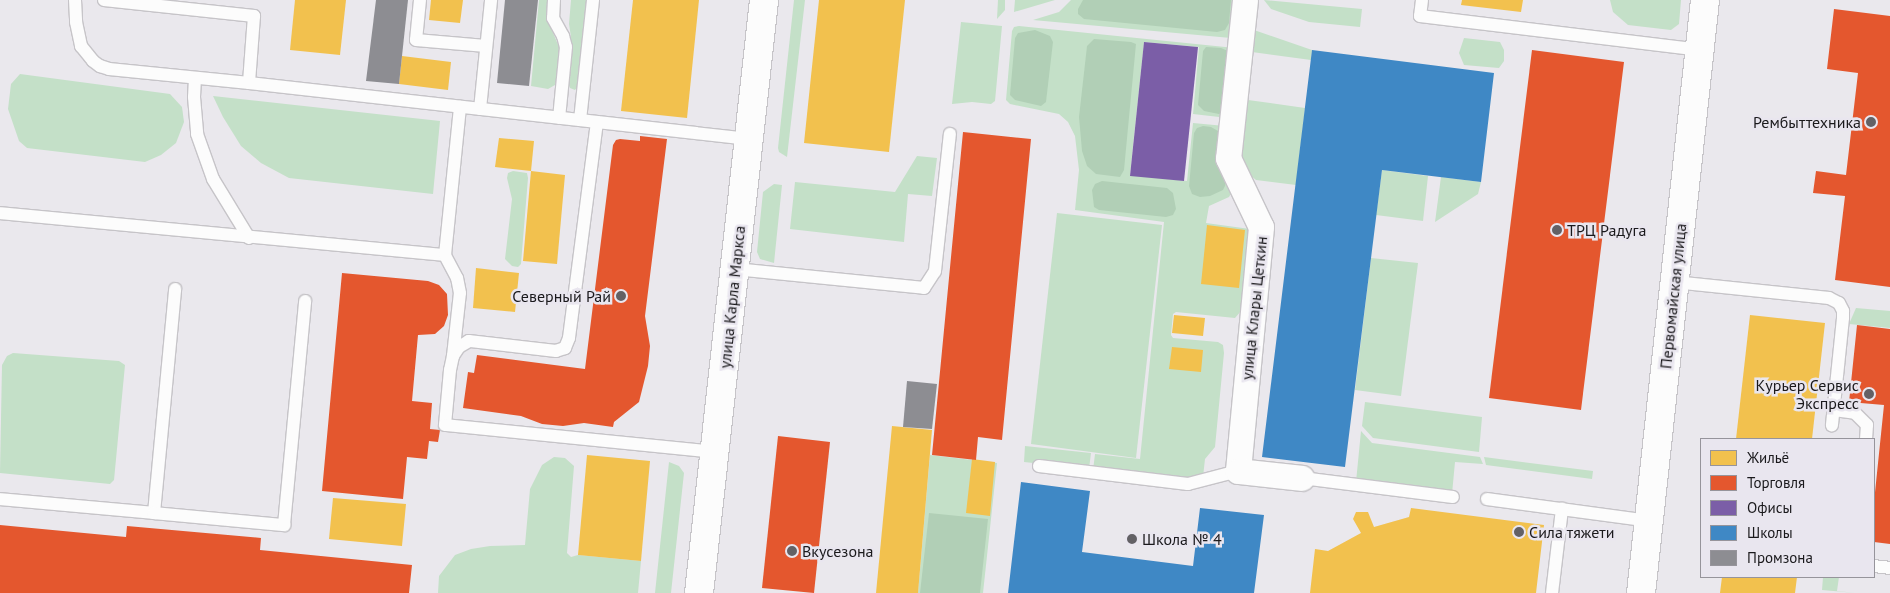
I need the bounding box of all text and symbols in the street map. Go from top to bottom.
place label: Рембыттехника [1753,112,1861,132]
marker: Рембыттехника [1865,116,1877,128]
place label: ТРЦ Радуга [1567,220,1646,240]
street label: Первомайская улица [1656,222,1690,370]
marker: ТРЦ Радуга [1551,224,1563,236]
street label: улица Карла Маркса [715,225,749,369]
street label: улица Клары Цеткин [1237,235,1271,381]
place label: Северный Рай [512,286,611,306]
marker: Северный Рай [615,290,627,302]
place label: Курьер Сервис Экспресс [1756,375,1859,413]
marker: Курьер Сервис Экспресс [1863,388,1875,400]
legend [1700,438,1875,578]
text: Жильё [1747,448,1789,467]
text: Торговля [1747,473,1805,492]
text: Офисы [1747,498,1792,517]
place label: Сила тяжети [1529,522,1615,542]
text: Школы [1747,523,1793,542]
marker: Сила тяжети [1513,526,1525,538]
place label: Школа № 4 [1142,529,1222,549]
marker: Школа № 4 [1126,533,1138,545]
place label: Вкусезона [802,541,874,561]
marker: Вкусезона [786,545,798,557]
text: Промзона [1747,548,1813,567]

